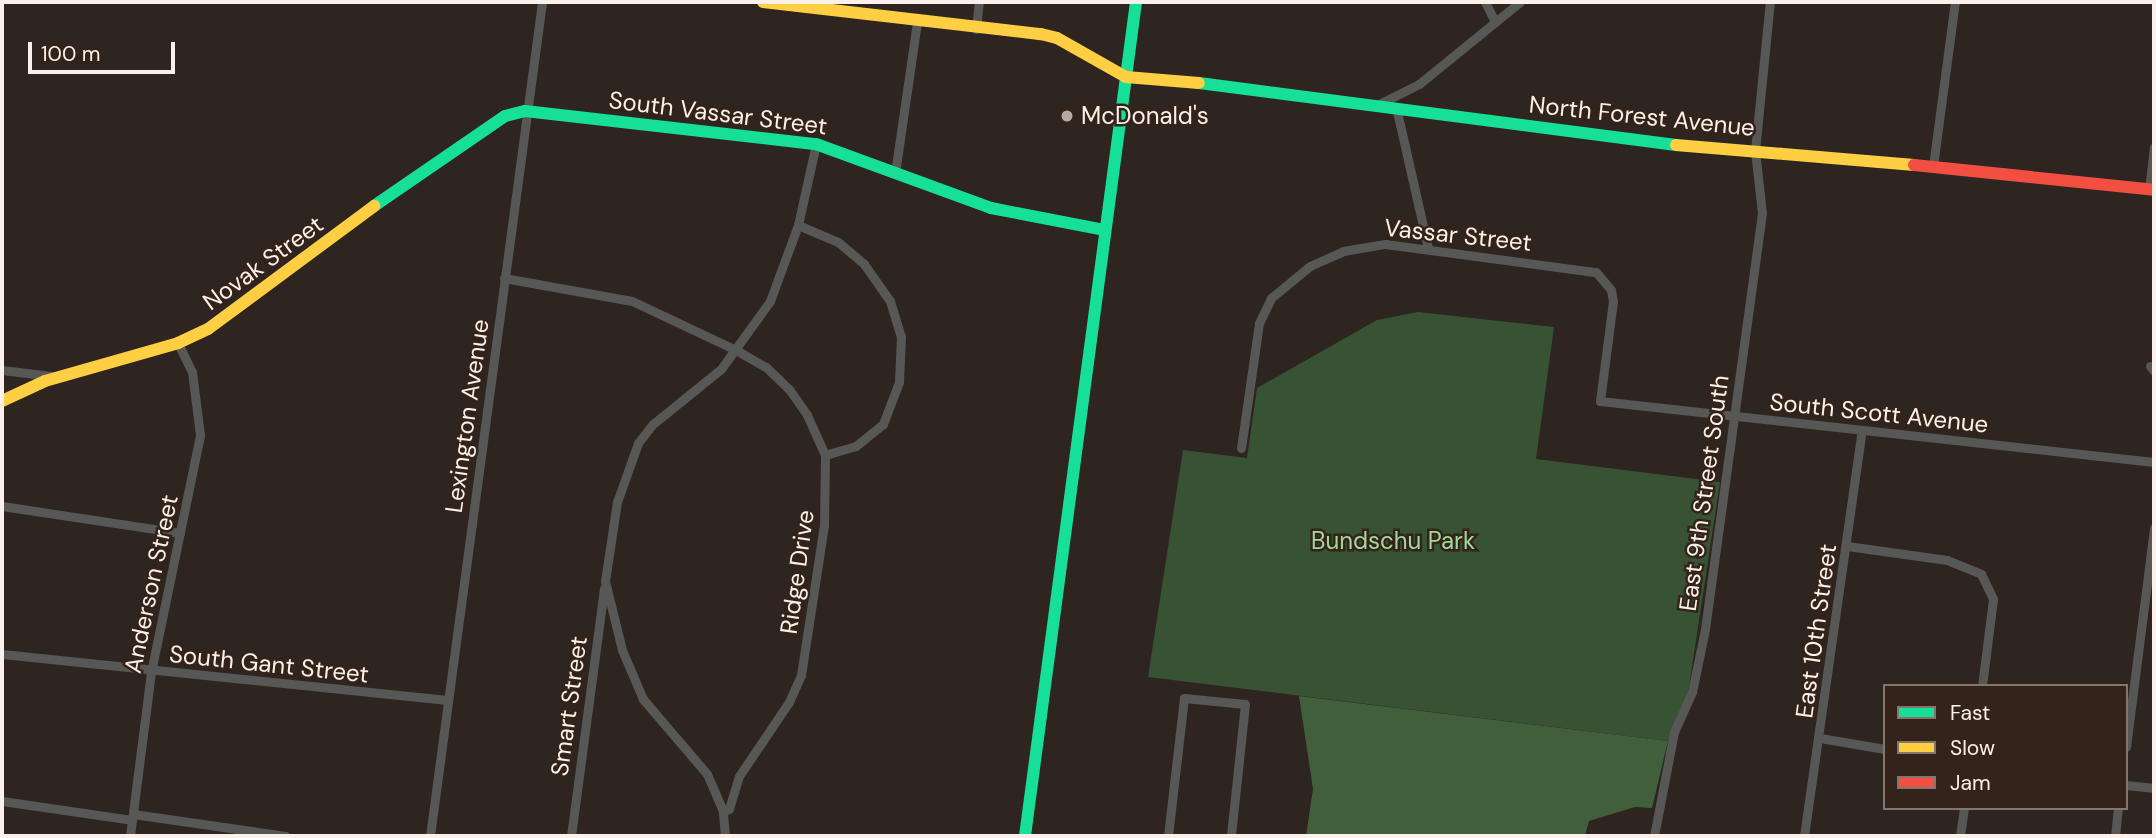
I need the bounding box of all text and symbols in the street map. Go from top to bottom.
scale bar [32,28,178,72]
text: 100 m [41,40,101,68]
street label: South Vassar Street [607,85,829,141]
street label: North Forest Avenue [1528,90,1756,142]
place label: McDonald's [1081,102,1209,130]
marker: McDonald's [1059,108,1075,124]
street label: Novak Street [197,210,329,316]
street label: Vassar Street [1383,213,1533,257]
street label: Lexington Avenue [439,317,495,515]
street label: East 9th Street South [1673,373,1735,613]
street label: South Scott Avenue [1768,387,1990,439]
street label: Anderson Street [118,492,184,676]
street label: Ridge Drive [774,508,820,636]
park label: Bundschu Park [1311,527,1475,555]
street label: East 10th Street [1790,542,1842,720]
street label: Smart Street [545,634,593,778]
street label: South Gant Street [168,639,370,689]
legend [1883,684,2128,810]
text: Fast [1950,699,1990,727]
text: Slow [1950,734,1995,762]
text: Jam [1950,769,1991,797]

